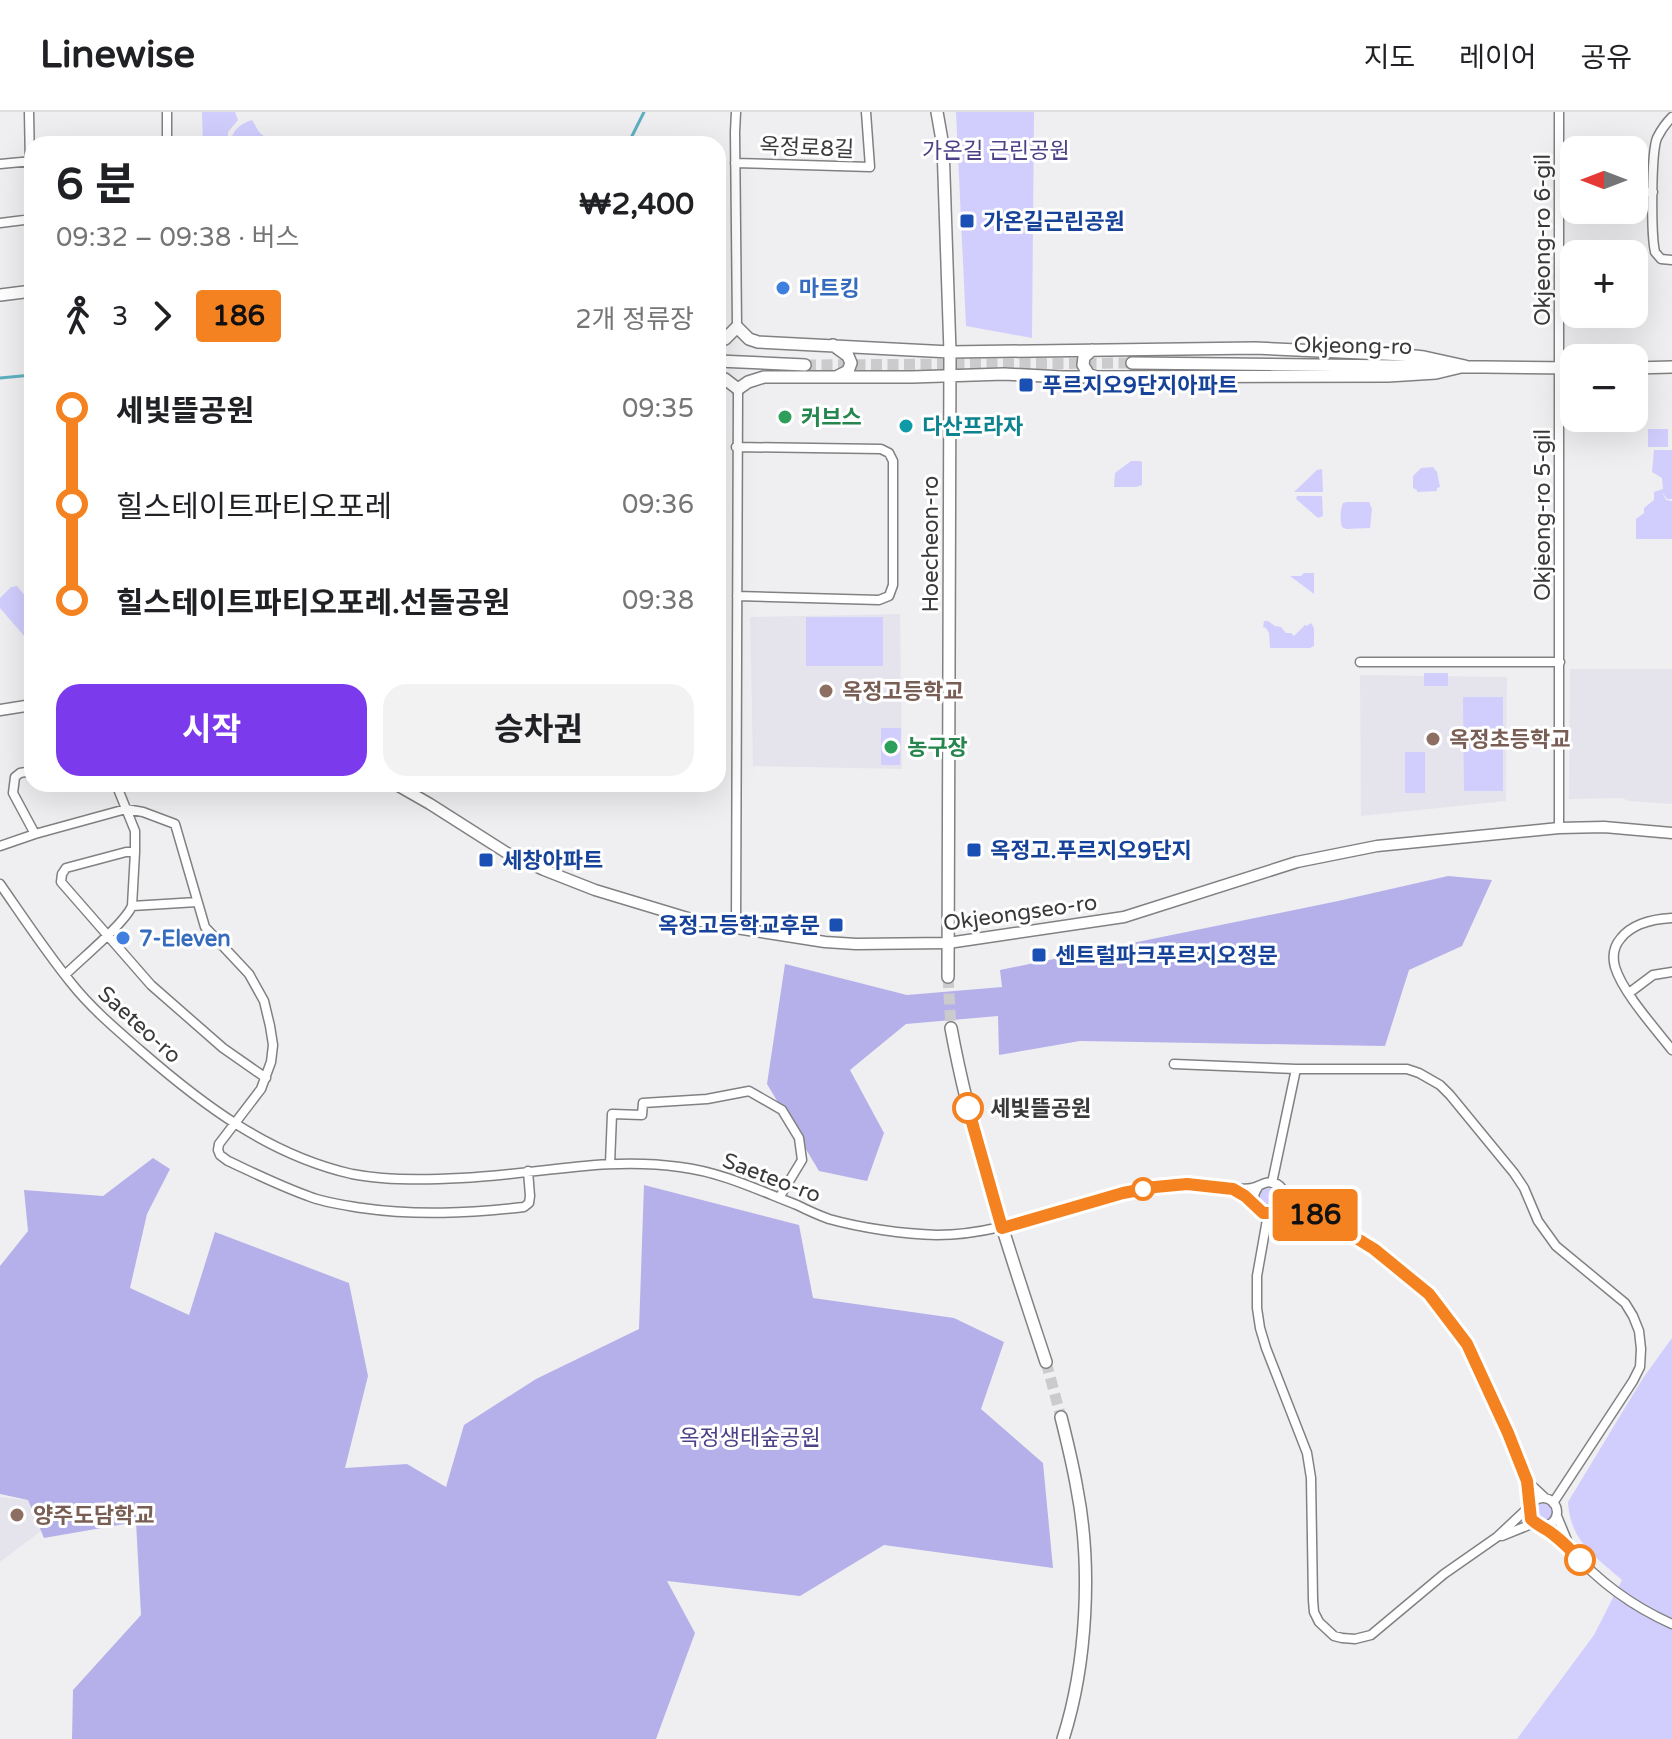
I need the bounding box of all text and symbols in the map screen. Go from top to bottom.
text: Linewise [40,32,195,78]
text: 지도 [1364,41,1415,75]
text: 레이어 [1459,41,1536,75]
text: 공유 [1580,41,1632,75]
street label: 옥정로8길 [759,133,855,163]
north arrow [1560,136,1648,224]
map controls [1560,136,1648,432]
park label: 가온길 근린공원 [922,138,1070,164]
street label: Okjeong-ro 6-gil [1530,154,1556,326]
text: 6 분 [56,159,136,212]
text: ₩2,400 [579,186,694,223]
place label: 가온길근린공원 [983,209,1125,235]
marker: 가온길근린공원 [958,212,976,230]
text: 09:32 – 09:38 · 버스 [56,222,300,253]
button: + [1560,240,1648,328]
place label: 마트킹 [799,276,860,302]
marker: 마트킹 [774,279,792,297]
icon: walk [56,294,100,338]
icon: forward [140,294,184,338]
text: 186 [212,299,265,333]
text: 3 [112,301,128,332]
text: 2개 정류장 [575,304,694,335]
street label: Okjeong-ro [1293,332,1413,360]
button: − [1560,344,1648,432]
place label: 푸르지오9단지아파트 [1042,373,1238,399]
marker: 푸르지오9단지아파트 [1017,376,1035,394]
text: 세빛뜰공원 [116,393,254,430]
text: 09:35 [622,393,694,424]
place label: 커브스 [801,405,862,431]
marker: 커브스 [776,408,794,426]
place label: 다산프라자 [922,414,1023,440]
marker: 다산프라자 [897,417,915,435]
street label: Okjeong-ro 5-gil [1530,429,1556,601]
street label: Hoecheon-ro [918,476,944,612]
text: 힐스테이트파티오포레 [116,489,392,526]
text: 09:36 [622,489,694,520]
text: 힐스테이트파티오포레.선돌공원 [116,585,510,622]
text: 09:38 [622,585,694,616]
place label: 옥정고등학교 [842,679,963,705]
marker: 옥정고등학교 [817,682,835,700]
button: 시작 [56,684,367,776]
button: 승차권 [383,684,694,776]
place label: 옥정초등학교 [1449,727,1570,753]
marker: 옥정초등학교 [1424,730,1442,748]
place label: 농구장 [907,735,968,761]
marker: 농구장 [882,738,900,756]
place label: 옥정고.푸르지오9단지 [990,838,1192,864]
marker: 옥정고.푸르지오9단지 [965,841,983,859]
place label: 세창아파트 [502,848,603,874]
marker: 세창아파트 [477,851,495,869]
street label: Okjeongseo-ro [941,889,1099,937]
place label: 옥정고등학교후문 [658,913,820,939]
marker: 옥정고등학교후문 [827,916,845,934]
place label: 7-Eleven [139,926,231,952]
marker: 7-Eleven [114,929,132,947]
place label: 센트럴파크푸르지오정문 [1055,943,1278,969]
marker: 센트럴파크푸르지오정문 [1030,946,1048,964]
street label: Saeteo-ro [92,981,186,1069]
marker: 세빛뜰공원 [953,1093,983,1123]
place label: 세빛뜰공원 [990,1096,1091,1122]
street label: Saeteo-ro [719,1147,824,1209]
unlabelled marker [1132,1178,1154,1200]
line badge: 186 [1269,1189,1361,1241]
text: 186 [1289,1198,1341,1232]
park label: 옥정생태숲공원 [679,1425,821,1451]
place label: 양주도담학교 [33,1503,154,1529]
marker: 양주도담학교 [8,1506,26,1524]
unlabelled marker [1565,1545,1595,1575]

